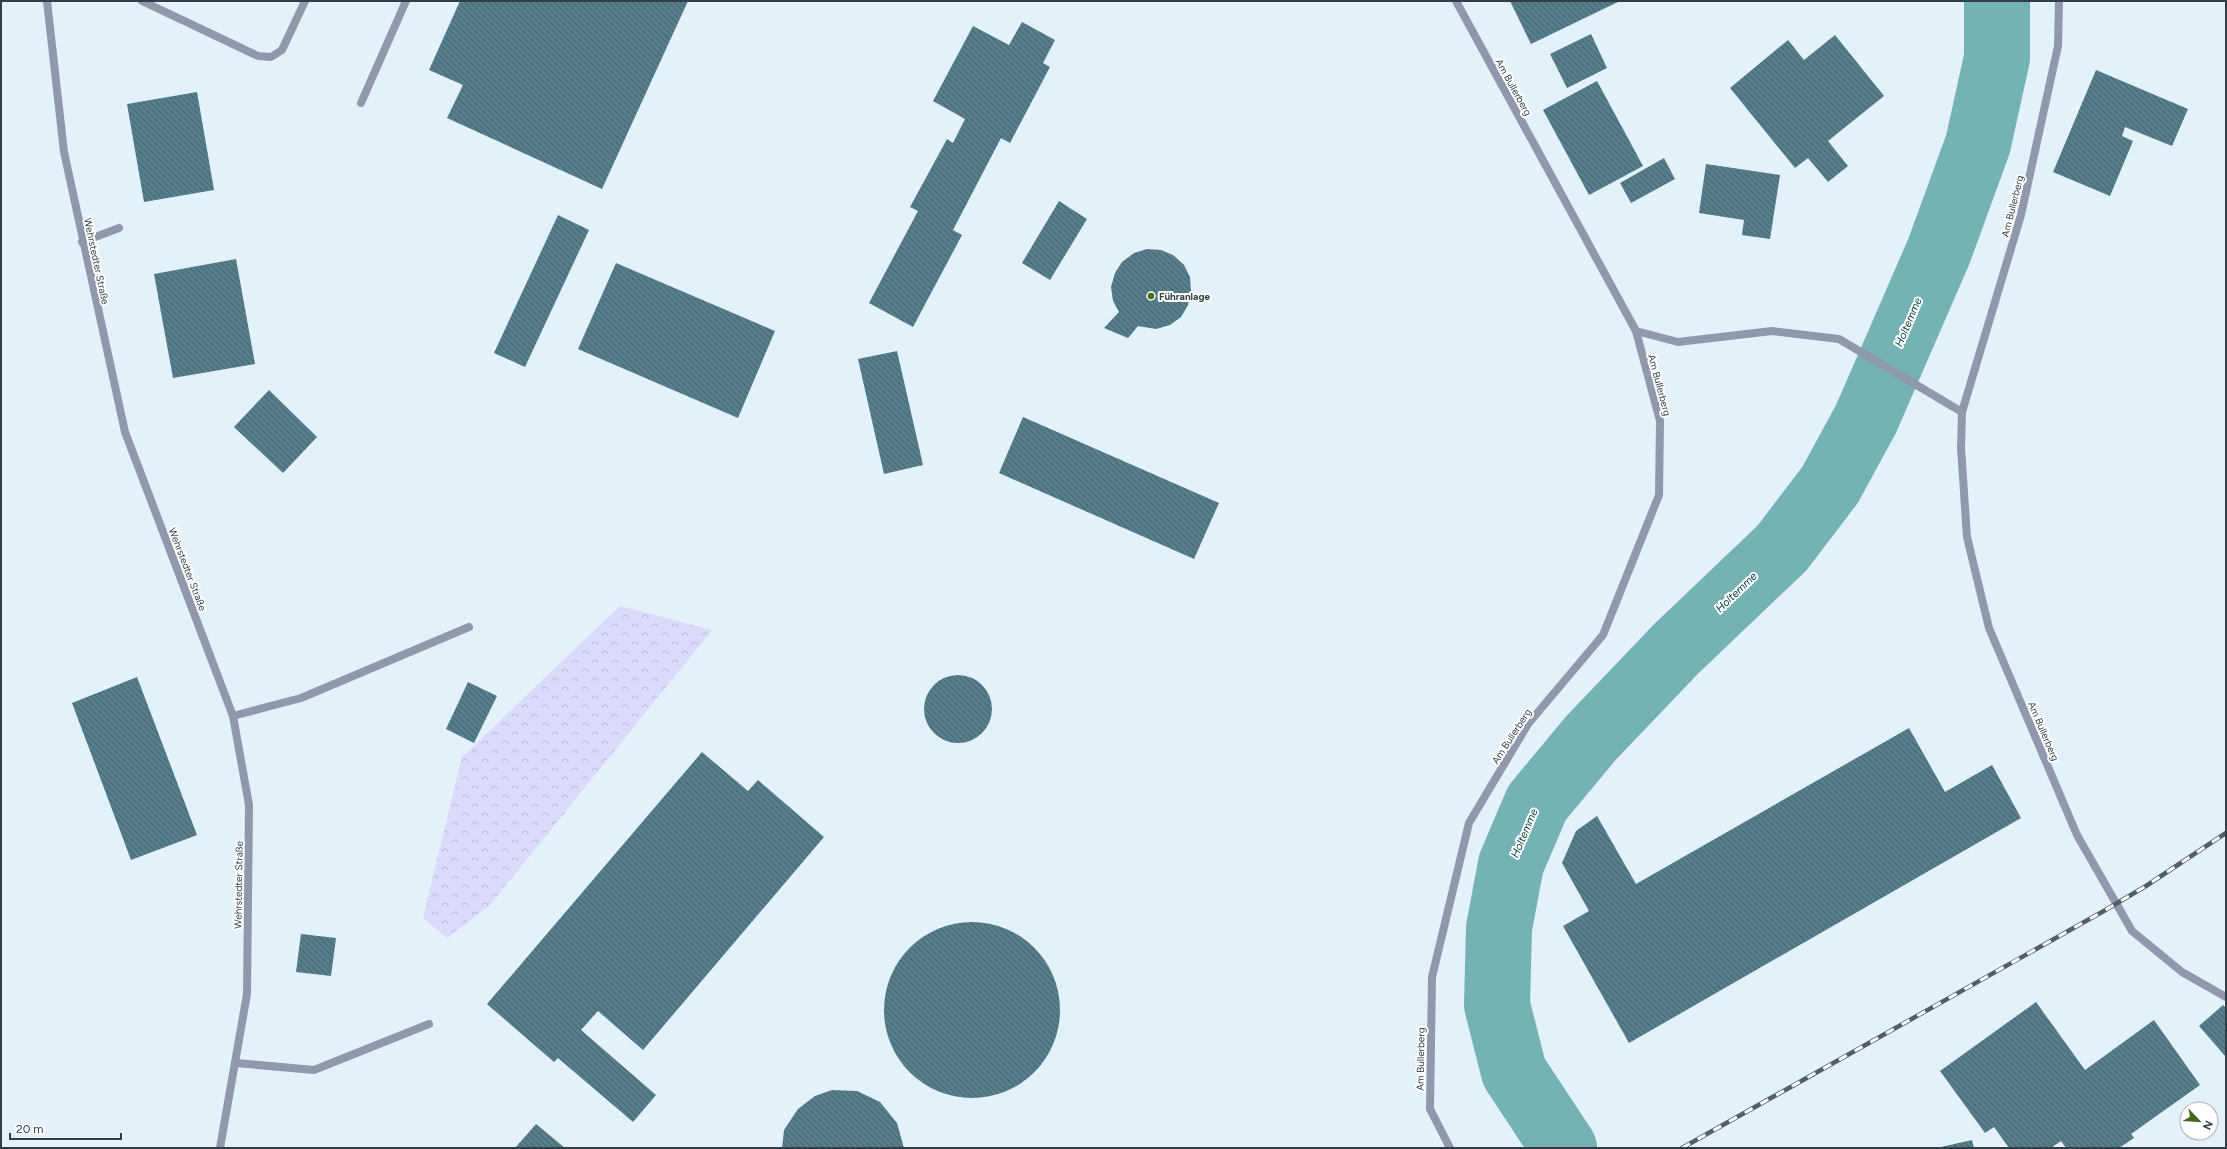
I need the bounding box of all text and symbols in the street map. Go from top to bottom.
street label: Am Bullerberg [1493,56,1535,118]
street label: Am Bullerberg [1999,174,2026,238]
street label: Wehrstedter Straße [81,217,112,306]
place label: Führanlage [1159,290,1210,303]
marker: Führanlage [1146,291,1156,301]
water label: Holtemme [1892,296,1925,349]
street label: Am Bullerberg [1645,353,1674,417]
street label: Wehrstedter Straße [166,526,210,613]
water label: Holtemme [1713,570,1760,615]
street label: Am Bullerberg [2025,700,2062,763]
street label: Am Bullerberg [1489,706,1534,766]
water label: Holtemme [1508,807,1541,860]
street label: Wehrstedter Straße [231,840,246,929]
street label: Am Bullerberg [1413,1027,1428,1091]
north arrow [2179,1101,2219,1141]
scale bar [10,1115,121,1141]
text: N [2200,1118,2215,1132]
text: 20 m [16,1122,44,1136]

